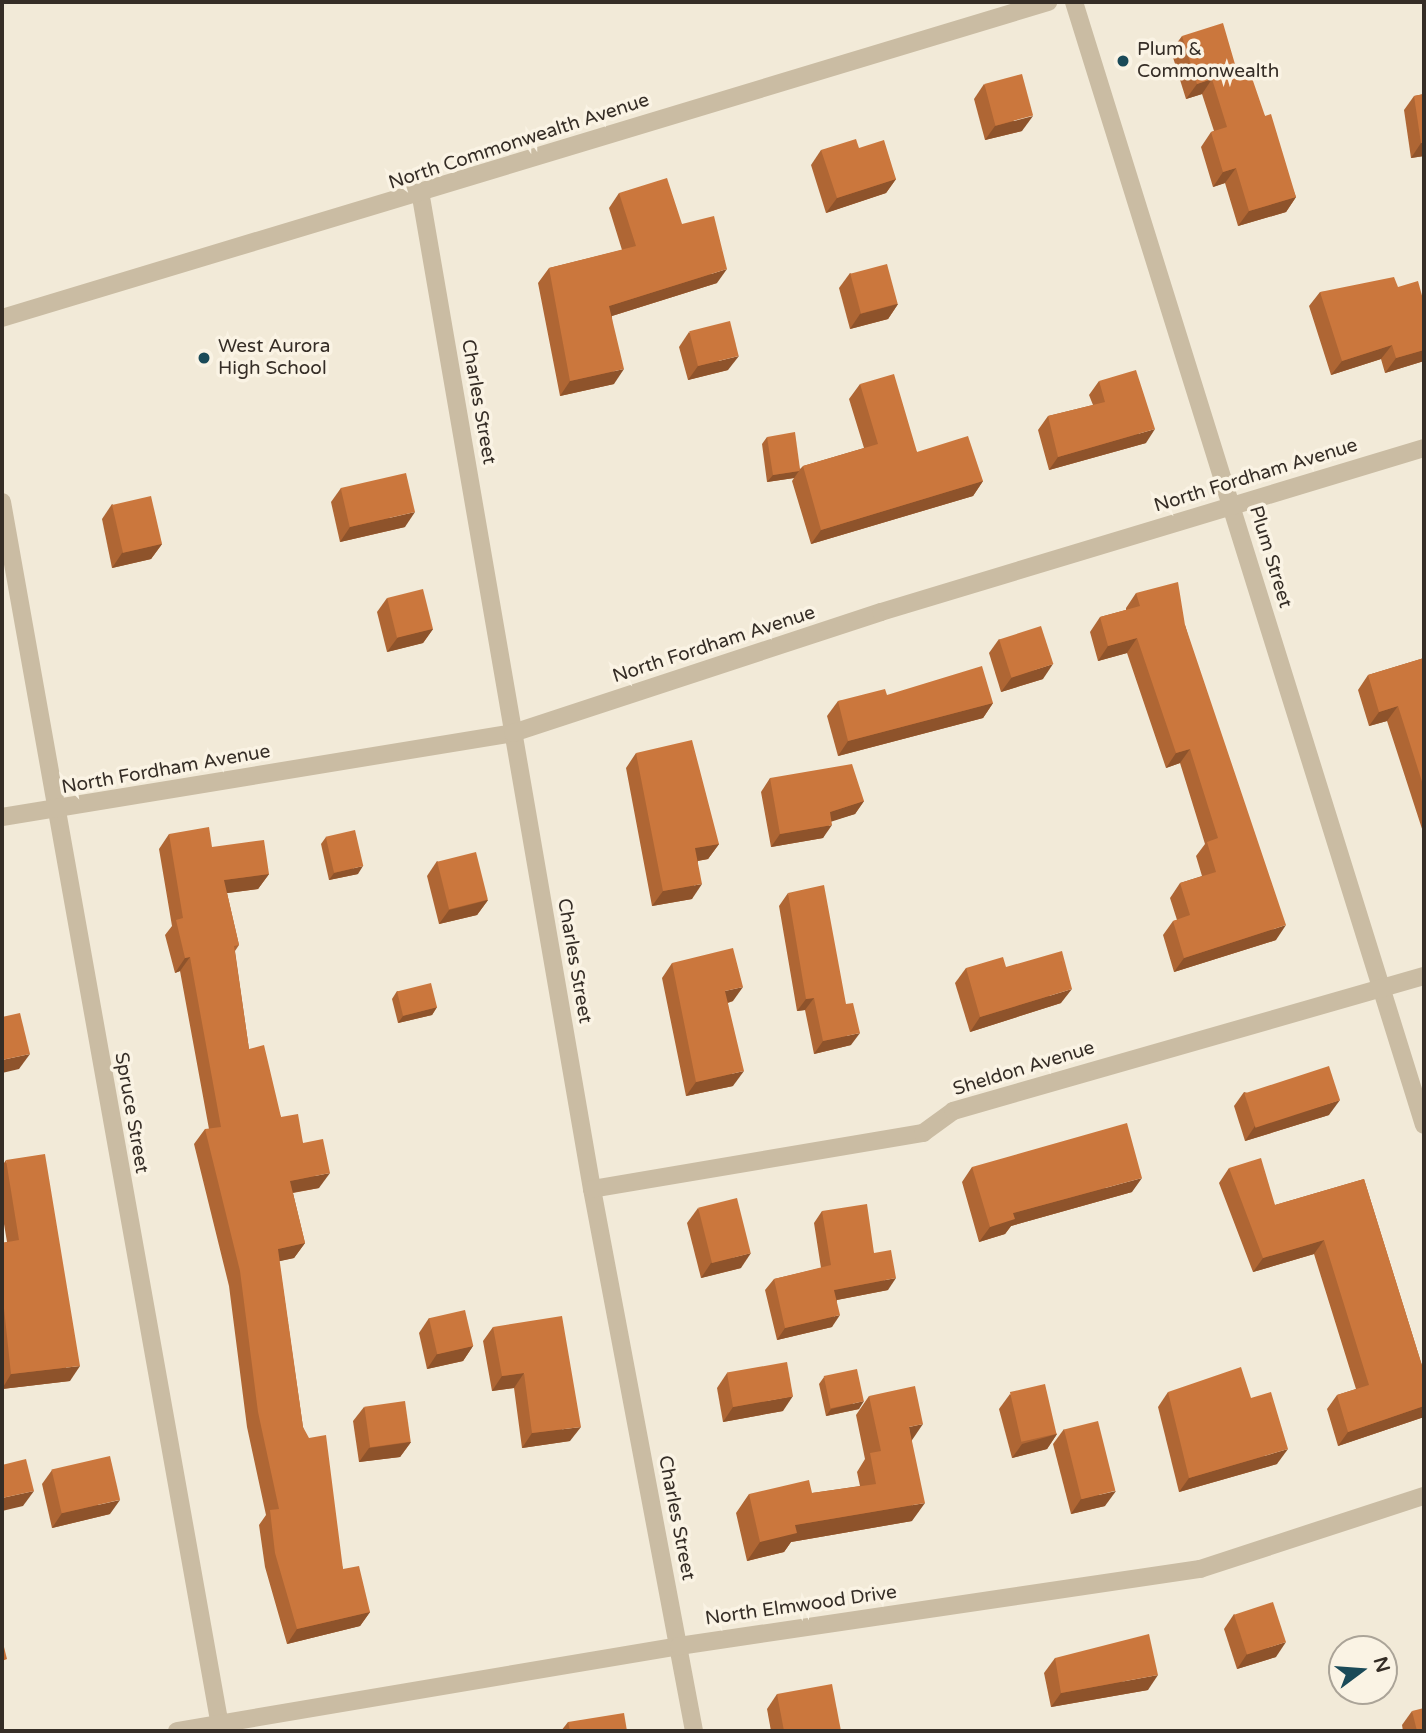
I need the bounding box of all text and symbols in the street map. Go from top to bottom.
place label: Plum & Commonwealth [1137,39,1279,83]
marker: Plum & Commonwealth [1115,53,1131,69]
street label: North Commonwealth Avenue [386,89,652,195]
place label: West Aurora High School [218,336,330,380]
street label: Charles Street [456,338,500,466]
marker: West Aurora High School [196,350,212,366]
street label: North Fordham Avenue [1152,434,1360,518]
street label: Plum Street [1244,503,1296,611]
street label: North Fordham Avenue [610,601,818,689]
street label: North Fordham Avenue [60,740,272,800]
street label: Charles Street [552,897,596,1025]
street label: Sheldon Avenue [951,1037,1097,1101]
street label: Spruce Street [109,1051,153,1175]
street label: Charles Street [653,1454,699,1582]
street label: North Elmwood Drive [704,1581,898,1631]
north arrow [1328,1635,1398,1705]
text: N [1369,1654,1394,1675]

